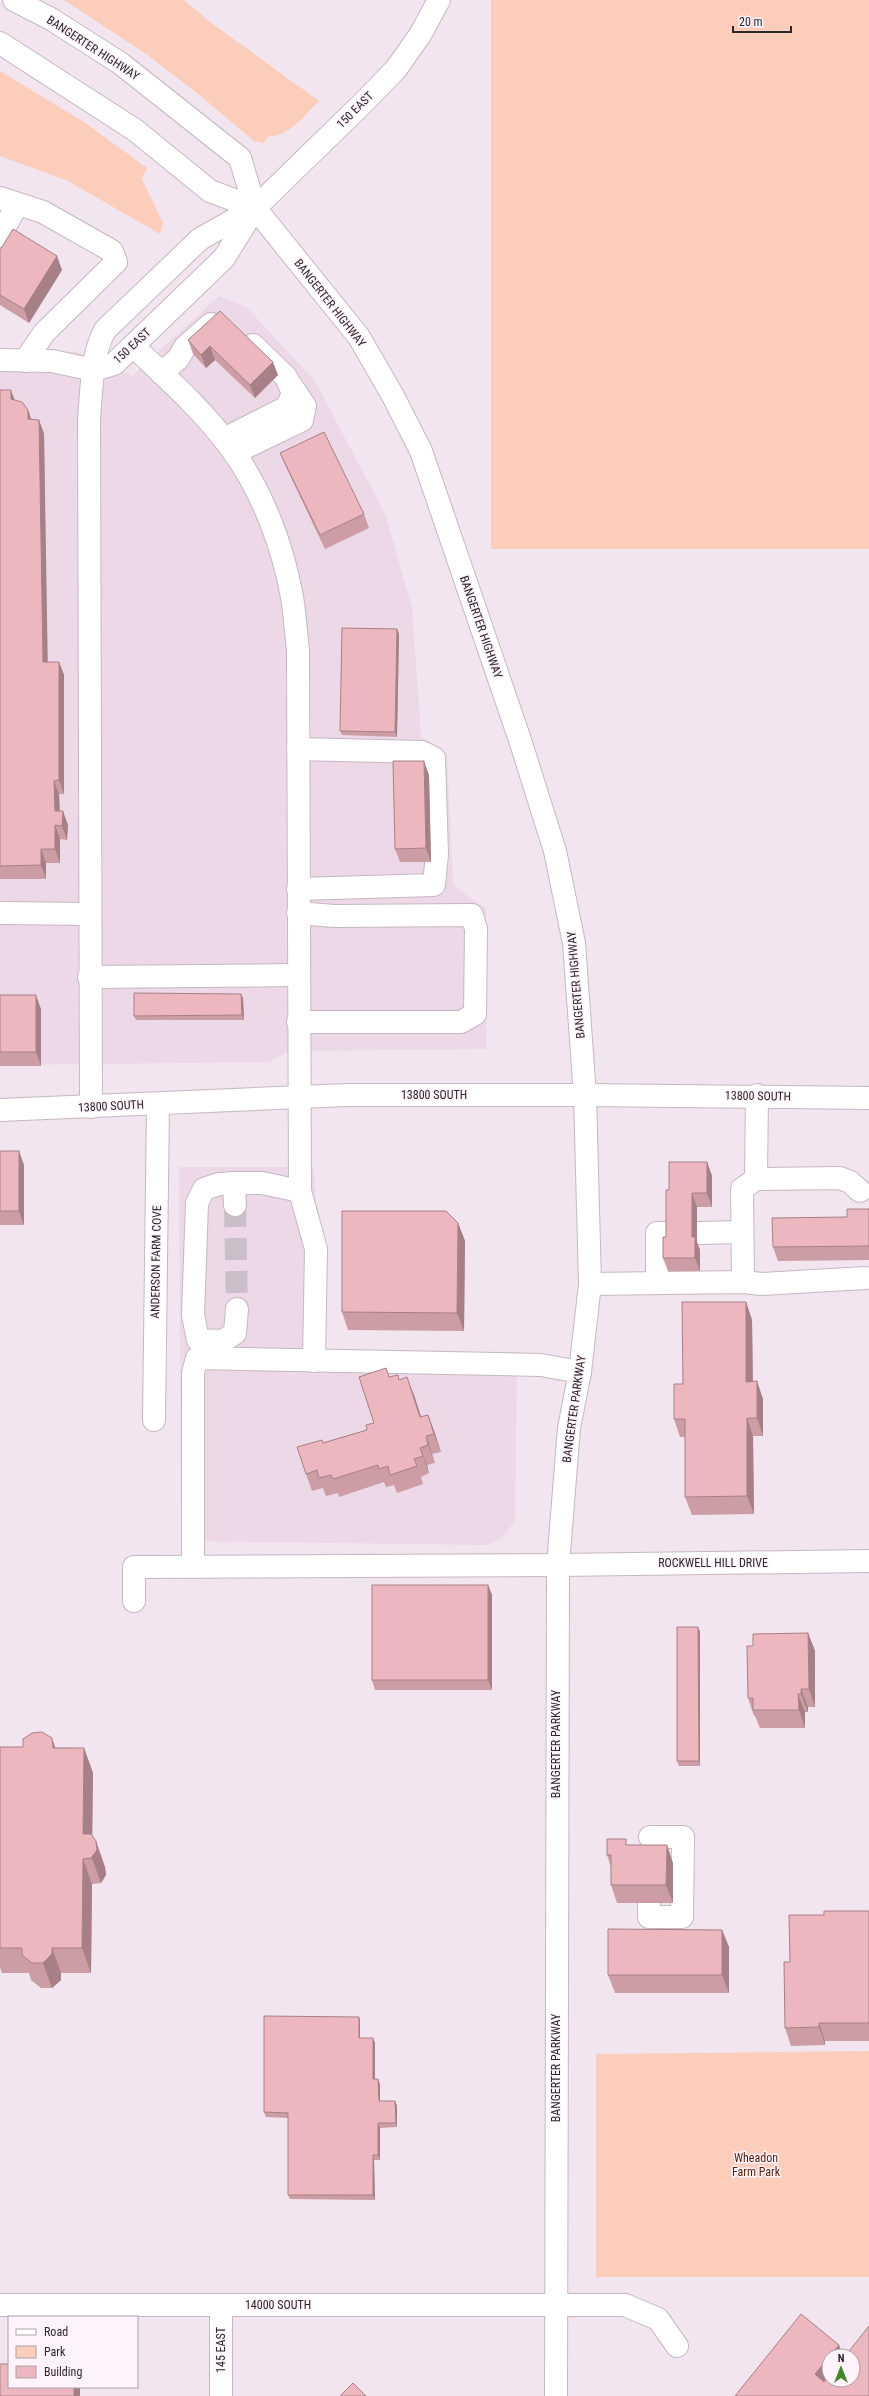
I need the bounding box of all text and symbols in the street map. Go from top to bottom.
scale bar [733,8,791,34]
street label: BANGERTER HIGHWAY [44,13,143,84]
text: 20 m [739,15,763,29]
street label: 150 EAST [334,89,376,131]
street label: BANGERTER HIGHWAY [291,256,369,350]
street label: 150 EAST [110,325,154,367]
street label: BANGERTER HIGHWAY [457,574,505,681]
street label: BANGERTER HIGHWAY [564,930,588,1039]
street label: 13800 SOUTH [401,1088,467,1102]
street label: 13800 SOUTH [725,1088,791,1104]
street label: 13800 SOUTH [78,1097,144,1115]
street label: ANDERSON FARM COVE [148,1205,164,1319]
street label: BANGERTER PARKWAY [560,1354,589,1464]
street label: ROCKWELL HILL DRIVE [658,1556,768,1570]
street label: BANGERTER PARKWAY [549,1689,563,1798]
street label: BANGERTER PARKWAY [549,2013,563,2122]
park label: Wheadon Farm Park [732,2151,781,2179]
street label: 14000 SOUTH [245,2298,311,2312]
legend [8,2316,138,2388]
text: Road [44,2325,68,2339]
street label: 145 EAST [214,2327,228,2373]
text: Park [44,2345,66,2359]
north arrow [821,2348,861,2388]
text: N [838,2352,845,2365]
text: Building [44,2365,82,2379]

